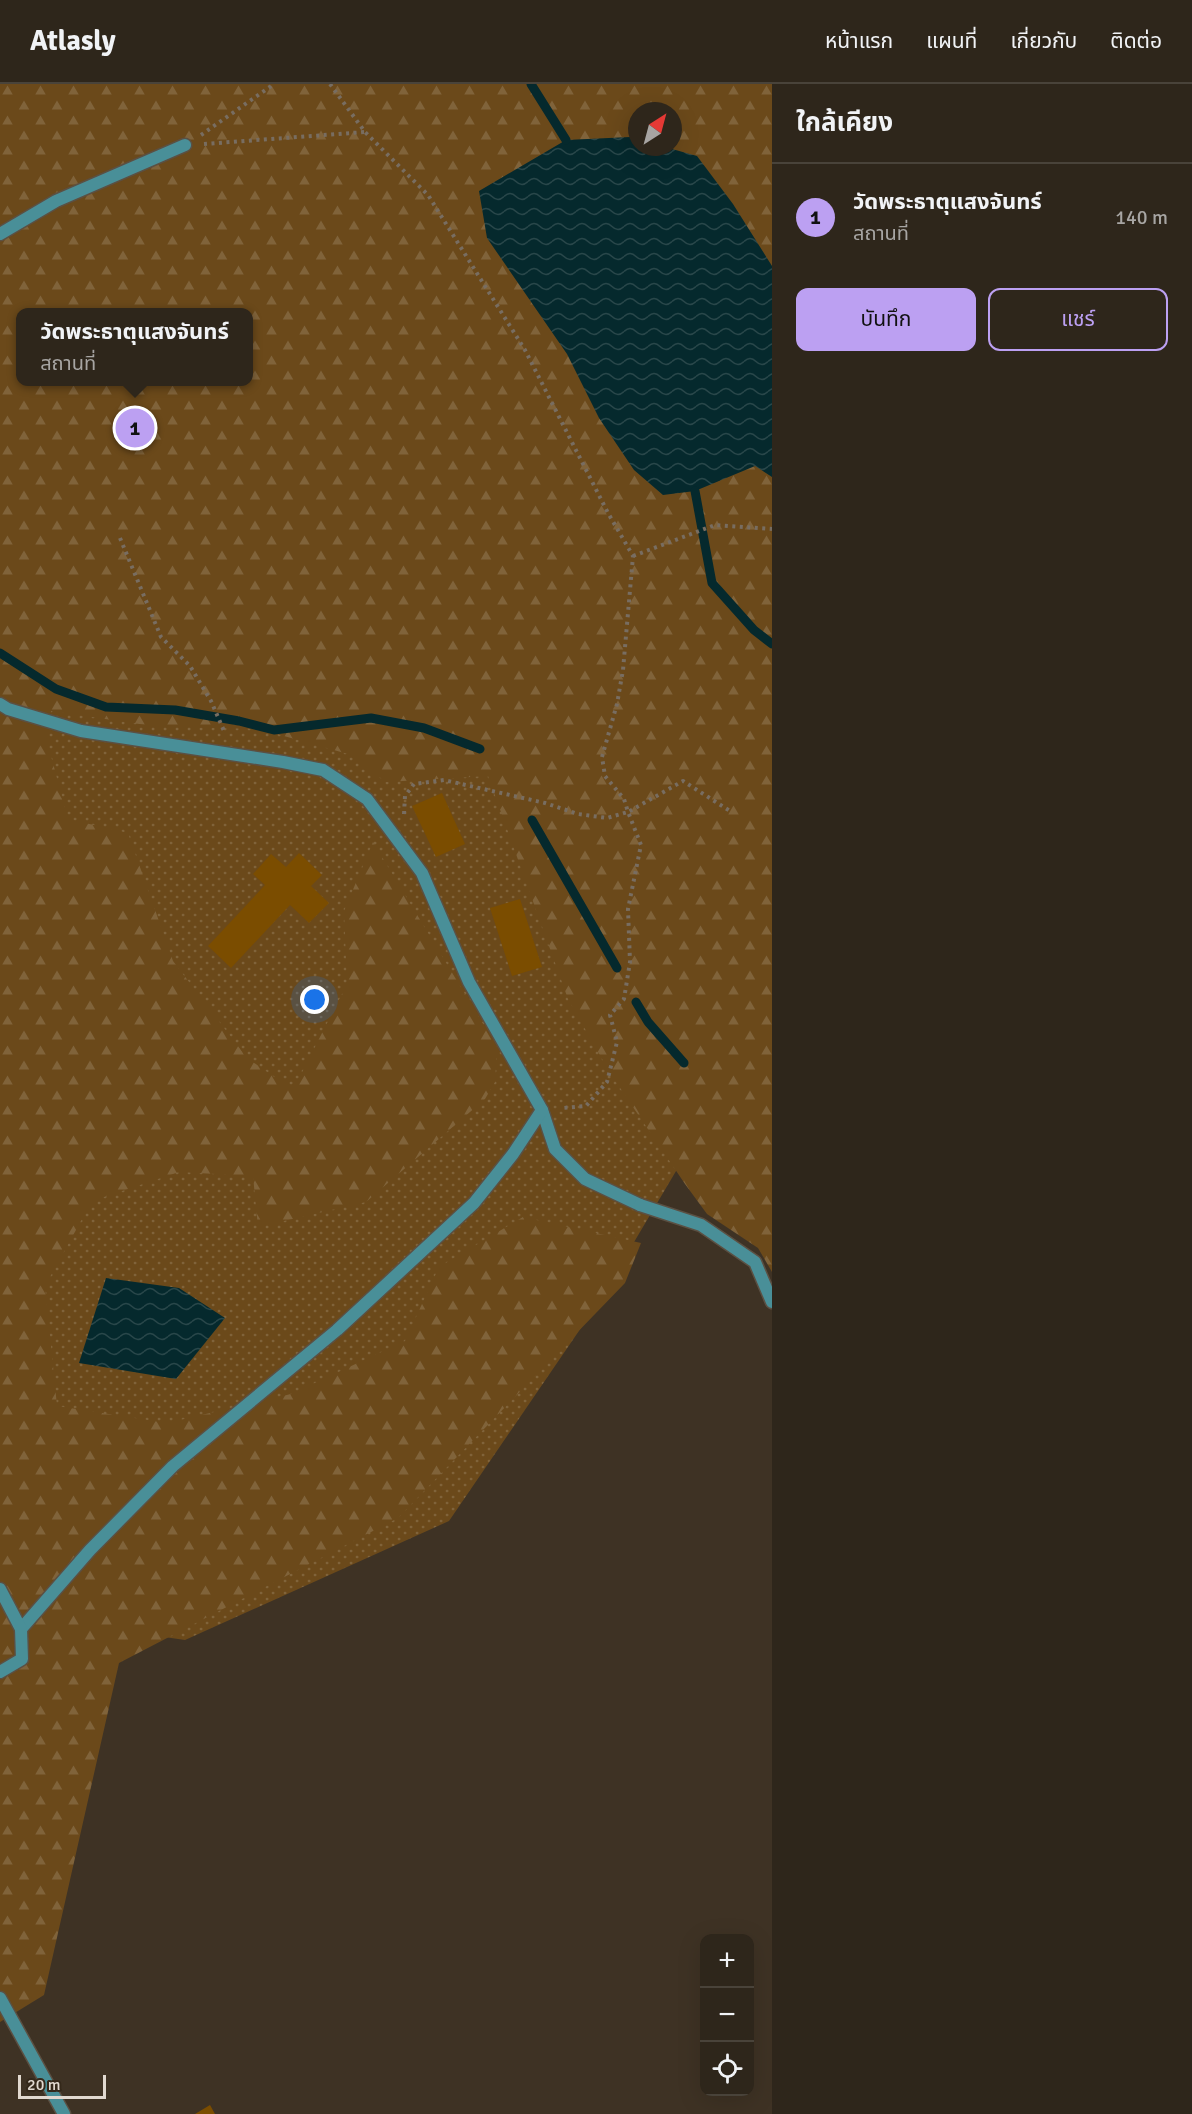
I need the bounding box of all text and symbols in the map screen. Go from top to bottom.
text: Atlasly [30,24,116,58]
text: หน้าแรก [825,28,893,54]
text: แผนที่ [926,28,977,54]
text: เกี่ยวกับ [1010,28,1077,54]
text: ติดต่อ [1110,28,1162,54]
north arrow [628,102,682,156]
text: ใกล้เคียง [796,107,893,139]
text: วัดพระธาตุแสงจันทร์ [853,188,1042,215]
text: 1 [810,205,821,230]
text: 140 m [1115,205,1168,230]
text: สถานที่ [853,221,909,246]
button: บันทึก [796,288,976,351]
button: แชร์ [988,288,1168,351]
popup [16,308,253,386]
text: วัดพระธาตุแสงจันทร์ [40,318,229,345]
text: สถานที่ [40,351,96,376]
pin: 1 [116,406,154,450]
your location [300,985,329,1014]
map controls [700,1934,754,2096]
button: + [700,1934,754,1988]
button: − [700,1988,754,2042]
button: locate [700,2042,754,2096]
scale bar [18,2072,106,2100]
text: 20 m [27,2075,61,2095]

